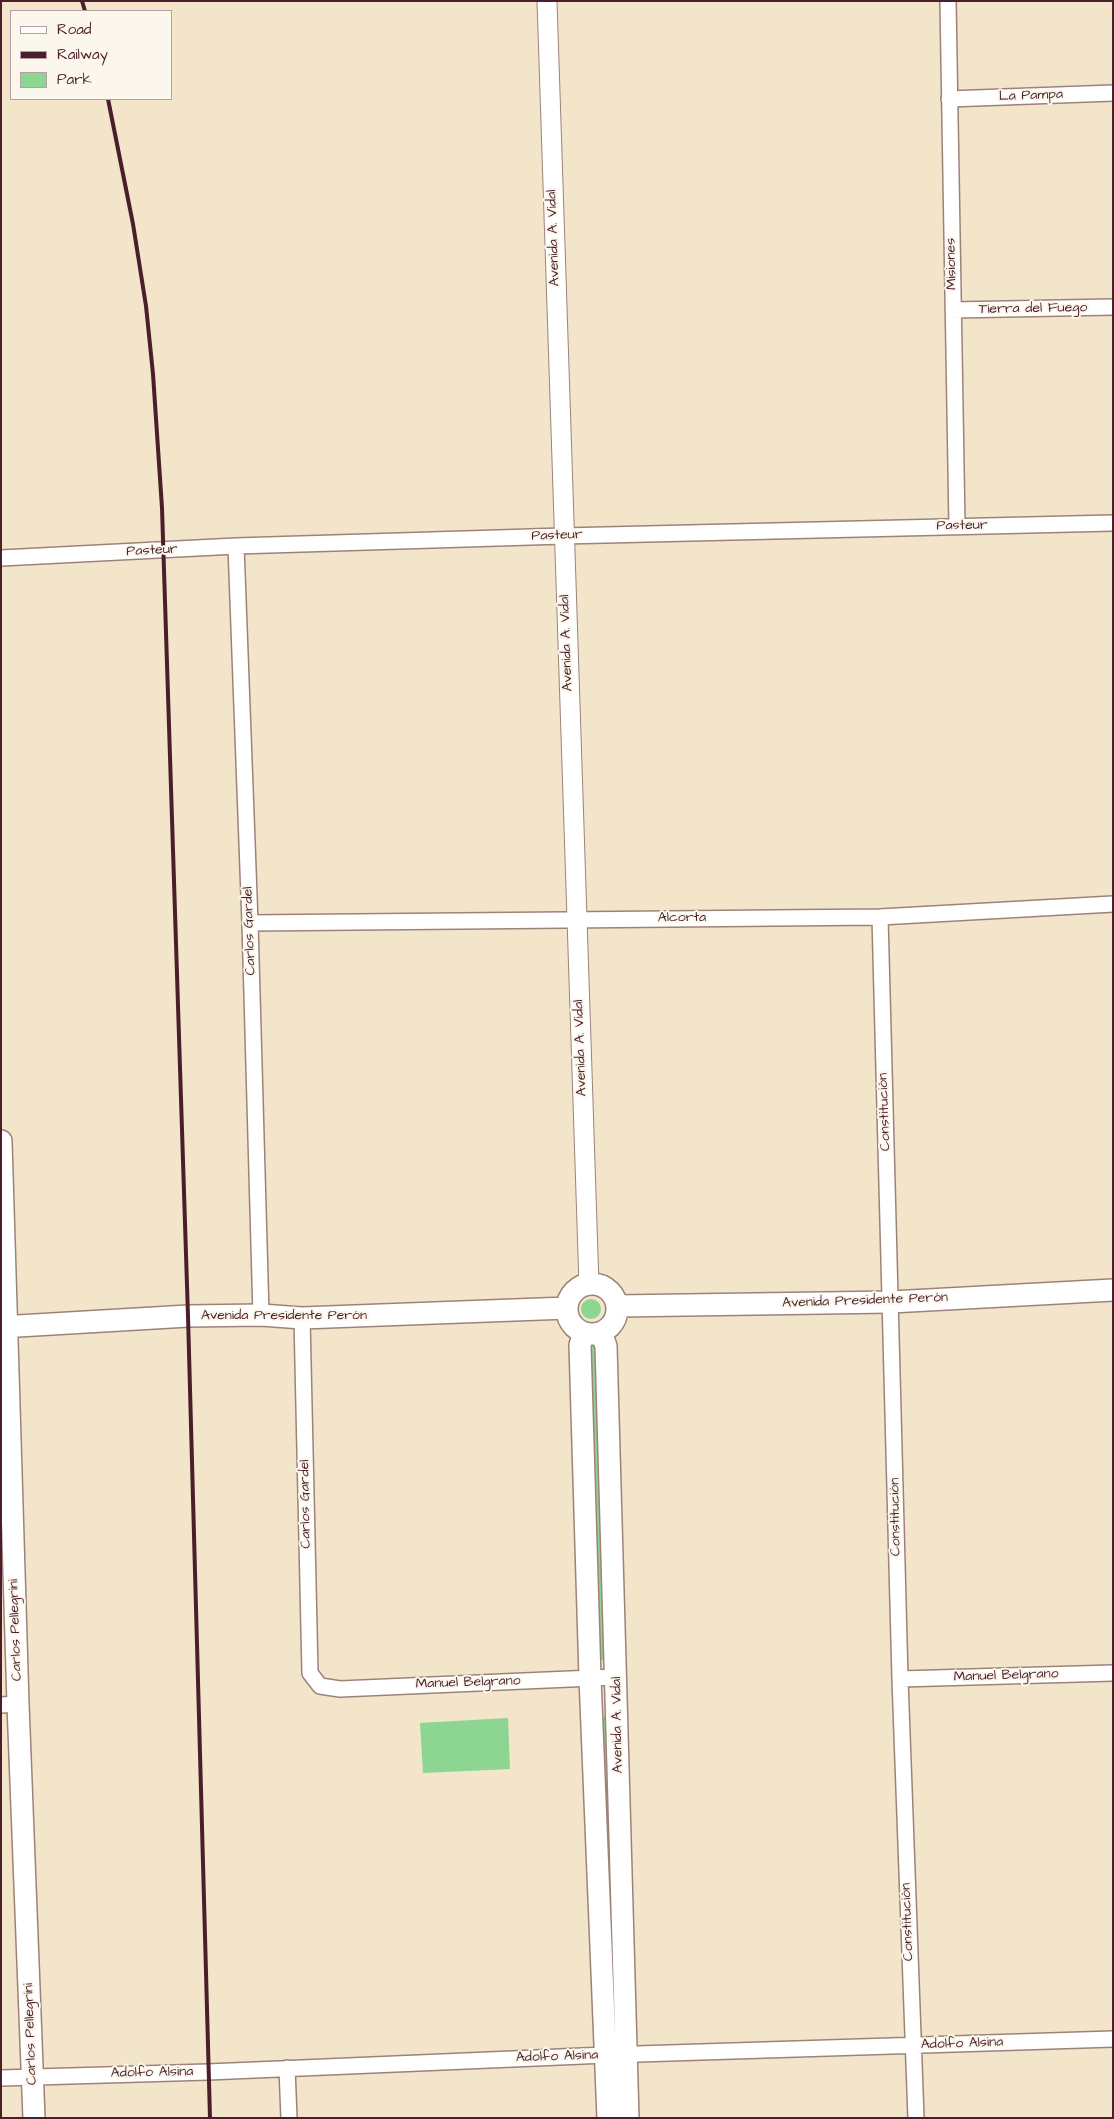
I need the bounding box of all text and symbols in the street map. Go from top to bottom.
legend [10,10,172,100]
text: Road [57,19,91,40]
text: Railway [57,44,108,65]
text: Park [57,69,92,90]
street label: La Pampa [999,86,1063,106]
street label: Avenida A. Vidal [544,189,564,287]
street label: Misiones [943,238,961,290]
street label: Tierra del Fuego [979,300,1087,318]
street label: Pasteur [936,517,988,535]
street label: Pasteur [531,527,583,545]
street label: Pasteur [126,541,178,561]
street label: Avenida A. Vidal [557,594,577,692]
street label: Carlos Gardel [240,886,260,976]
street label: Alcorta [658,910,706,926]
street label: Avenida A. Vidal [571,999,591,1097]
street label: Constitución [875,1073,895,1151]
street label: Avenida Presidente Perón [782,1290,948,1312]
street label: Avenida Presidente Perón [201,1308,367,1324]
street label: Carlos Gardel [297,1459,315,1549]
street label: Constitución [887,1478,905,1556]
street label: Carlos Pellegrini [6,1579,26,1681]
street label: Manuel Belgrano [953,1666,1059,1686]
street label: Manuel Belgrano [415,1673,521,1693]
street label: Avenida A. Vidal [609,1676,627,1774]
street label: Constitución [898,1883,918,1961]
street label: Carlos Pellegrini [21,1983,41,2085]
street label: Adolfo Alsina [921,2034,1003,2054]
street label: Adolfo Alsina [516,2047,598,2067]
street label: Adolfo Alsina [111,2064,193,2082]

